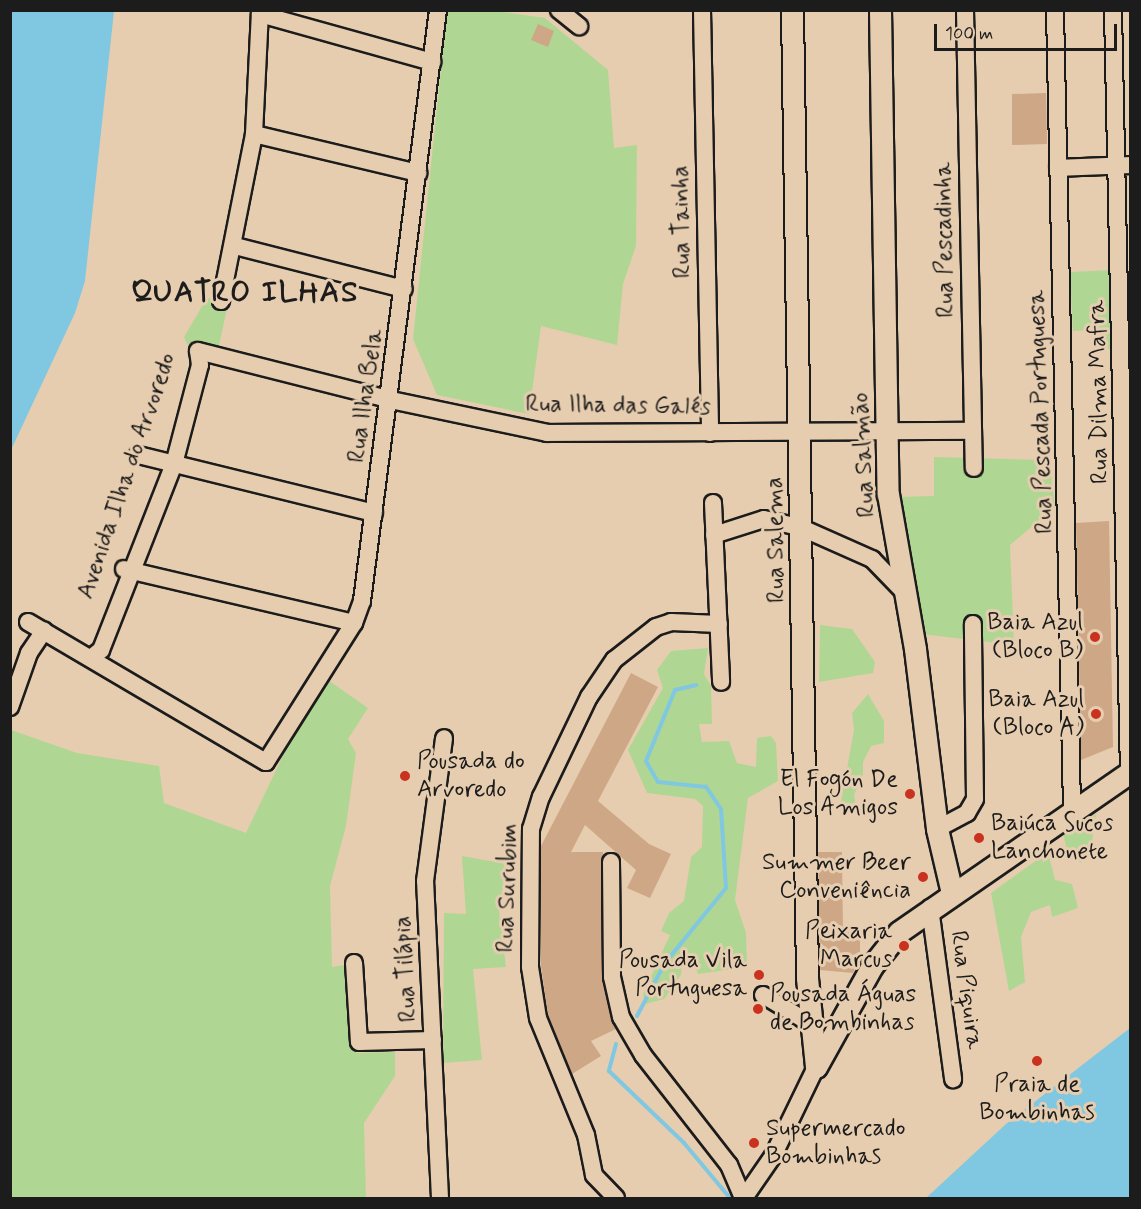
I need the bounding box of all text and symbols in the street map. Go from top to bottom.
scale bar [937,12,1120,50]
text: 100 m [945,22,993,46]
street label: Rua Pescadinha [929,164,961,316]
street label: Rua Tainha [667,167,697,277]
district label: QUATRO ILHAS [130,275,360,311]
street label: Rua Pescada Portuguesa [1022,290,1060,534]
street label: Rua Dilma Mafra [1083,301,1115,483]
street label: Rua Ilha Bela [342,326,390,466]
street label: Avenida Ilha do Arvoredo [72,351,182,601]
street label: Rua Ilha das Galés [525,390,711,422]
street label: Rua Salmão [846,393,882,517]
street label: Rua Salema [760,477,792,603]
place label: Baia Azul (Bloco B) [987,609,1083,665]
marker: Baia Azul (Bloco B) [1088,630,1102,644]
place label: Baia Azul (Bloco A) [988,686,1084,742]
marker: Baia Azul (Bloco A) [1089,707,1103,721]
place label: Pousada do Arvoredo [417,748,525,804]
place label: El Fogón De Los Amigos [781,766,898,822]
marker: Pousada do Arvoredo [398,769,412,783]
marker: El Fogón De Los Amigos [903,787,917,801]
place label: Baiúca Sucos Lanchonete [991,810,1118,866]
street label: Rua Surubim [491,826,525,950]
marker: Baiúca Sucos Lanchonete [972,831,986,845]
place label: Summer Beer Conveniência [763,849,911,905]
marker: Summer Beer Conveniência [916,870,930,884]
street label: Rua Tilápia [389,916,423,1022]
place label: Peixaria Marcus [805,918,892,974]
street label: Rua Piquira [944,932,988,1048]
marker: Peixaria Marcus [897,939,911,953]
place label: Pousada Vila Portuguesa [622,947,747,1003]
marker: Pousada Vila Portuguesa [752,968,766,982]
place label: Pousada Águas de Bombinhas [770,981,916,1037]
marker: Pousada Águas de Bombinhas [751,1002,765,1016]
marker: Praia de Bombinhas [1030,1054,1044,1068]
place label: Praia de Bombinhas [979,1071,1095,1127]
place label: Supermercado Bombinhas [766,1115,906,1171]
marker: Supermercado Bombinhas [747,1136,761,1150]

